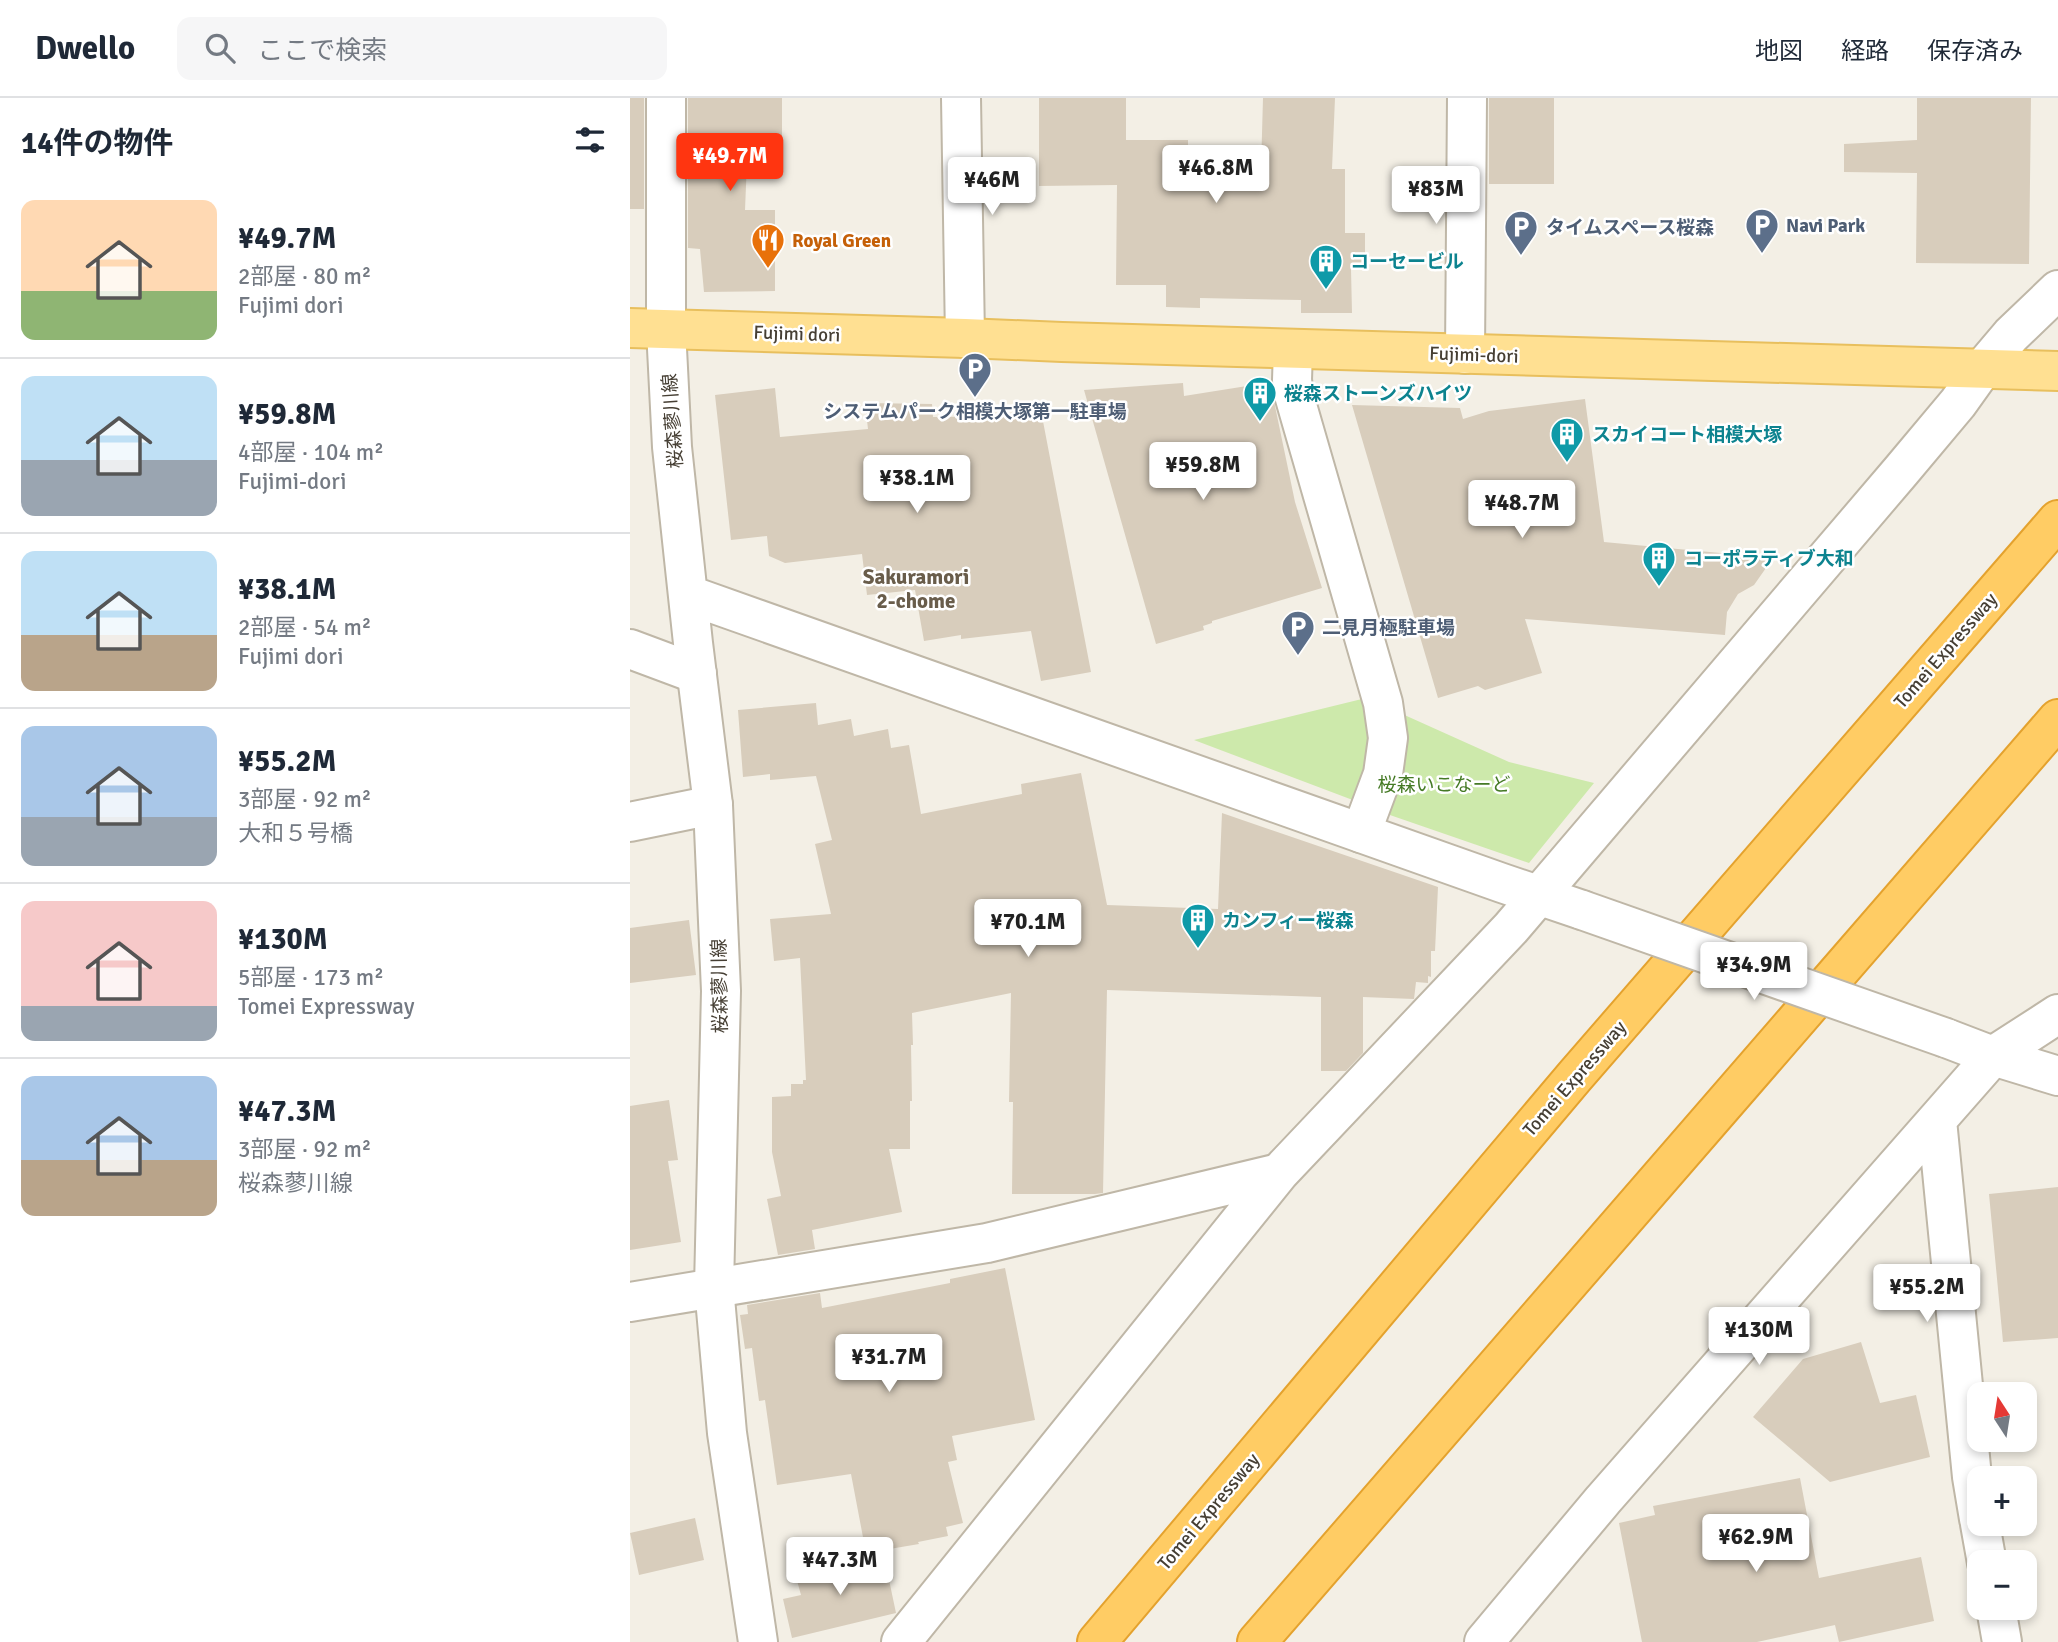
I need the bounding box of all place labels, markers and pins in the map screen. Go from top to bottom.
pin: ¥49.7M [673,134,787,193]
pin: ¥46.8M [1159,146,1273,205]
pin: ¥46M [951,158,1033,217]
pin: ¥83M [1395,166,1477,226]
parking icon: Navi Park [1743,206,1781,255]
parking icon: タイムスペース桜森 [1502,208,1540,257]
place label: Navi Park [1786,214,1865,238]
place label: タイムスペース桜森 [1546,216,1714,240]
restaurant icon: Royal Green [749,221,787,270]
place label: Royal Green [792,229,891,253]
building icon: コーセービル [1307,242,1345,291]
place label: コーセービル [1350,250,1464,274]
parking icon: システムパーク相模大塚第一駐車場 [956,350,994,399]
building icon: 桜森ストーンズハイツ [1241,374,1279,423]
place label: 桜森ストーンズハイツ [1284,382,1472,406]
place label: システムパーク相模大塚第一駐車場 [823,400,1127,424]
building icon: スカイコート相模大塚 [1548,415,1586,464]
place label: スカイコート相模大塚 [1592,423,1782,447]
pin: ¥59.8M [1146,442,1260,502]
pin: ¥38.1M [860,456,974,515]
pin: ¥48.7M [1465,480,1579,540]
building icon: コーポラティブ大和 [1640,539,1678,588]
place label: コーポラティブ大和 [1684,547,1854,571]
parking icon: 二見月極駐車場 [1279,608,1317,657]
place label: 二見月極駐車場 [1322,616,1455,640]
pin: ¥70.1M [971,900,1085,959]
building icon: カンフィー桜森 [1179,901,1217,950]
place label: カンフィー桜森 [1222,909,1354,933]
pin: ¥34.9M [1697,942,1811,1002]
pin: ¥55.2M [1870,1264,1984,1324]
pin: ¥130M [1710,1308,1808,1367]
pin: ¥31.7M [832,1334,946,1394]
pin: ¥62.9M [1699,1514,1813,1574]
pin: ¥47.3M [783,1538,897,1597]

